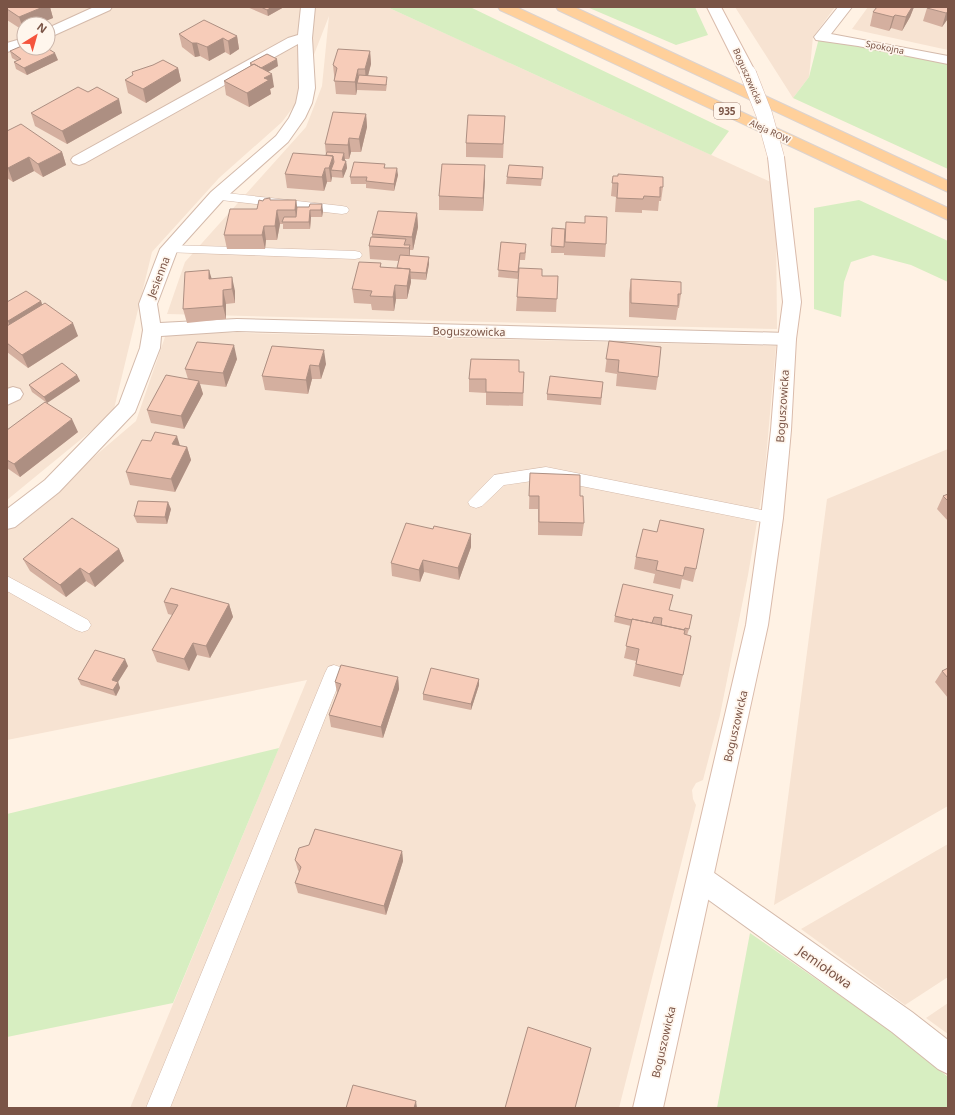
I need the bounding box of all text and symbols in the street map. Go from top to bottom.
north arrow [16,16,56,56]
text: N [34,19,50,36]
street label: Spokojna [865,37,905,57]
street label: Boguszowicka [730,46,766,106]
road number: 935 [714,103,740,119]
street label: Aleja ROW [747,116,793,146]
street label: Jesienna [143,254,173,301]
street label: Boguszowicka [432,323,506,339]
street label: Boguszowicka [772,369,792,443]
street label: Boguszowicka [719,689,751,763]
street label: Jemiołowa [793,940,856,992]
street label: Boguszowicka [647,1005,679,1079]

